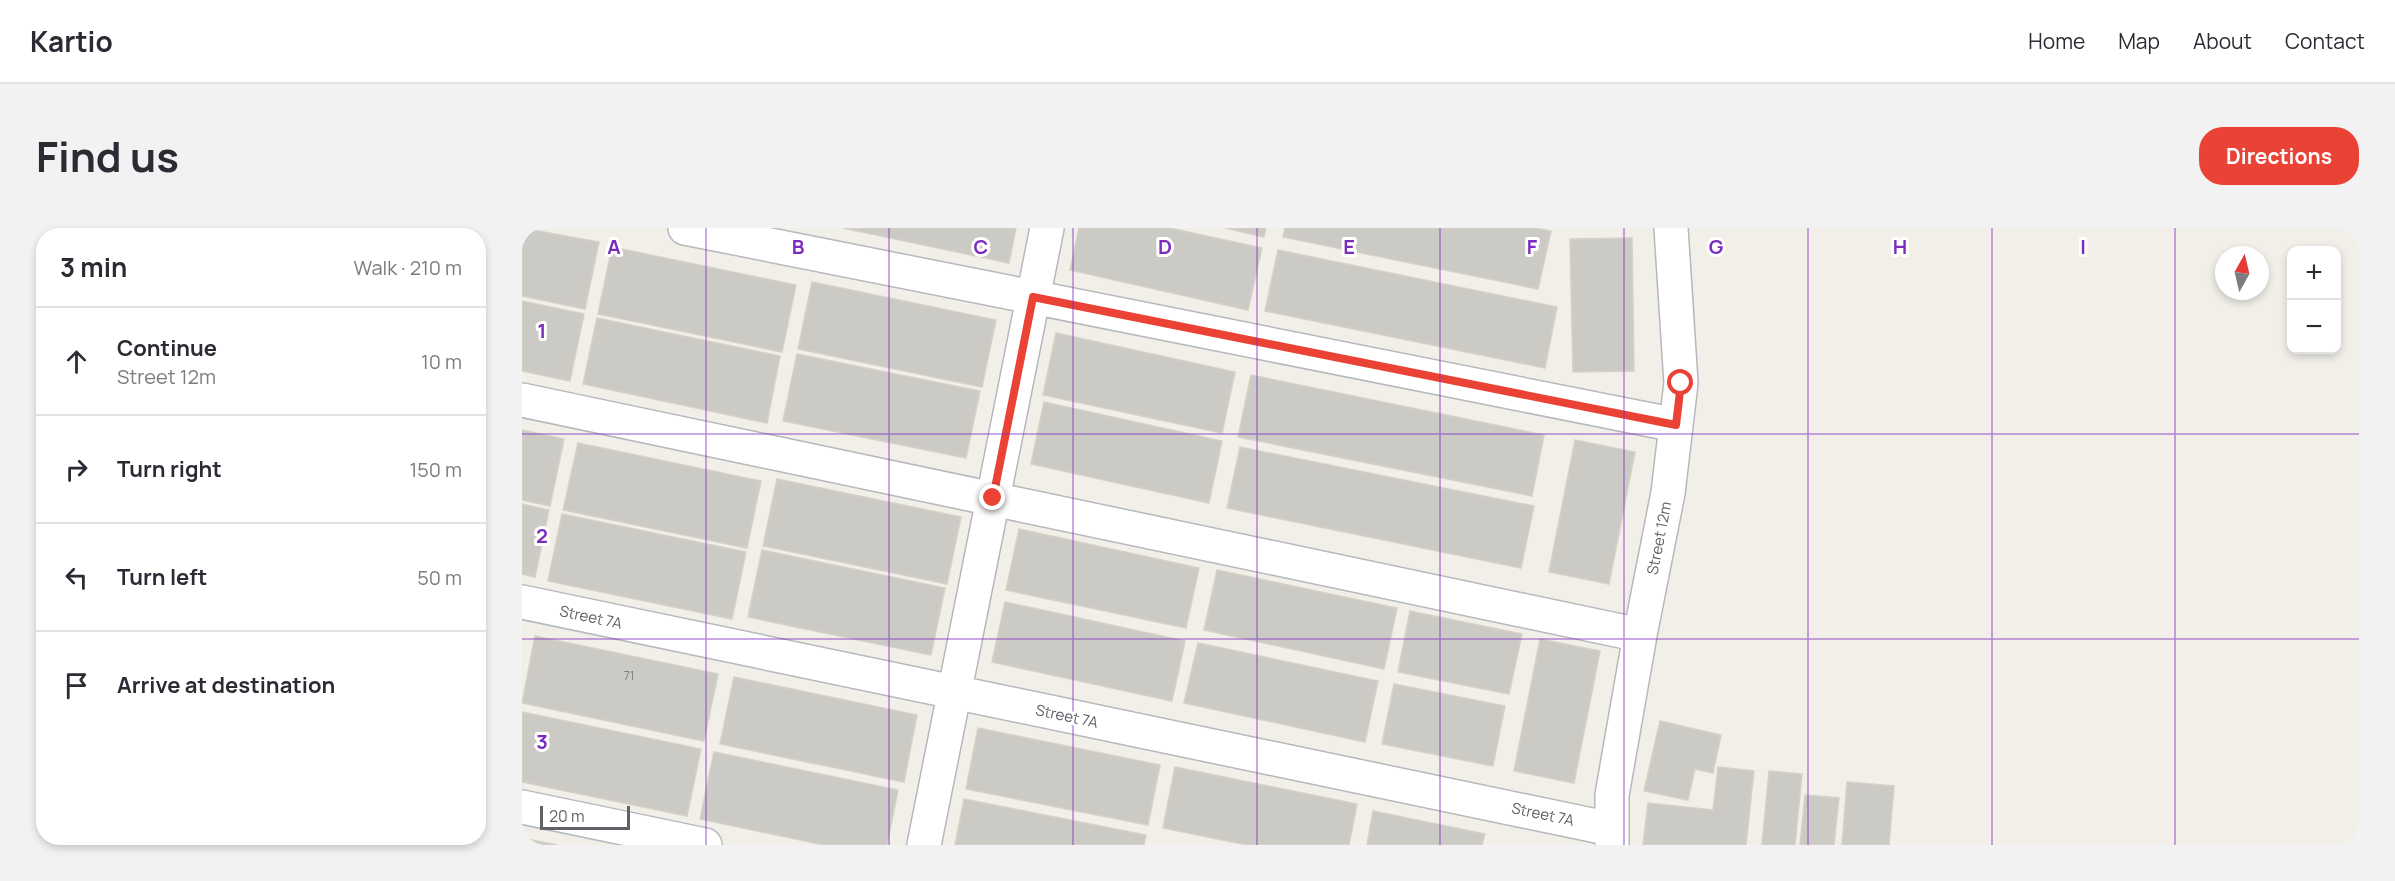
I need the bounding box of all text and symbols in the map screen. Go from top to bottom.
text: Kartio [30,22,113,60]
text: Home [2028,27,2085,55]
text: Map [2118,27,2160,55]
text: About [2193,27,2252,55]
text: Contact [2285,27,2365,55]
text: Find us [36,127,179,185]
button: Directions [2199,127,2359,185]
text: A [607,233,621,260]
text: B [792,233,805,260]
text: C [974,233,988,260]
text: D [1158,233,1172,260]
text: E [1343,233,1355,260]
text: F [1527,233,1538,260]
text: G [1709,233,1724,260]
text: H [1893,233,1907,260]
text: I [2080,233,2086,260]
north arrow [2215,246,2269,300]
map controls [2287,246,2341,354]
button: + [2287,246,2341,300]
text: 3 min [60,249,127,285]
text: Walk · 210 m [354,254,462,281]
button: − [2287,300,2341,354]
text: 1 [538,317,546,344]
text: Continue [117,333,217,363]
icon: ahead [60,345,93,378]
text: 10 m [421,348,462,375]
text: Street 12m [117,363,216,390]
route start [1667,369,1693,395]
icon: right [60,453,93,486]
text: Turn right [117,454,222,484]
text: 150 m [409,456,462,483]
route end [979,484,1005,510]
street label: Street 12m [1642,500,1676,576]
text: 2 [536,522,548,549]
icon: left [60,561,93,594]
text: Turn left [117,562,207,592]
text: 50 m [417,564,462,591]
street label: Street 7A [558,600,625,634]
house number: 71 [624,667,634,684]
icon: arrive [60,669,93,702]
text: Arrive at destination [117,670,335,700]
street label: Street 7A [1034,699,1101,733]
text: 3 [536,728,548,755]
street label: Street 7A [1510,797,1577,831]
scale bar [540,803,630,830]
text: 20 m [549,805,585,827]

